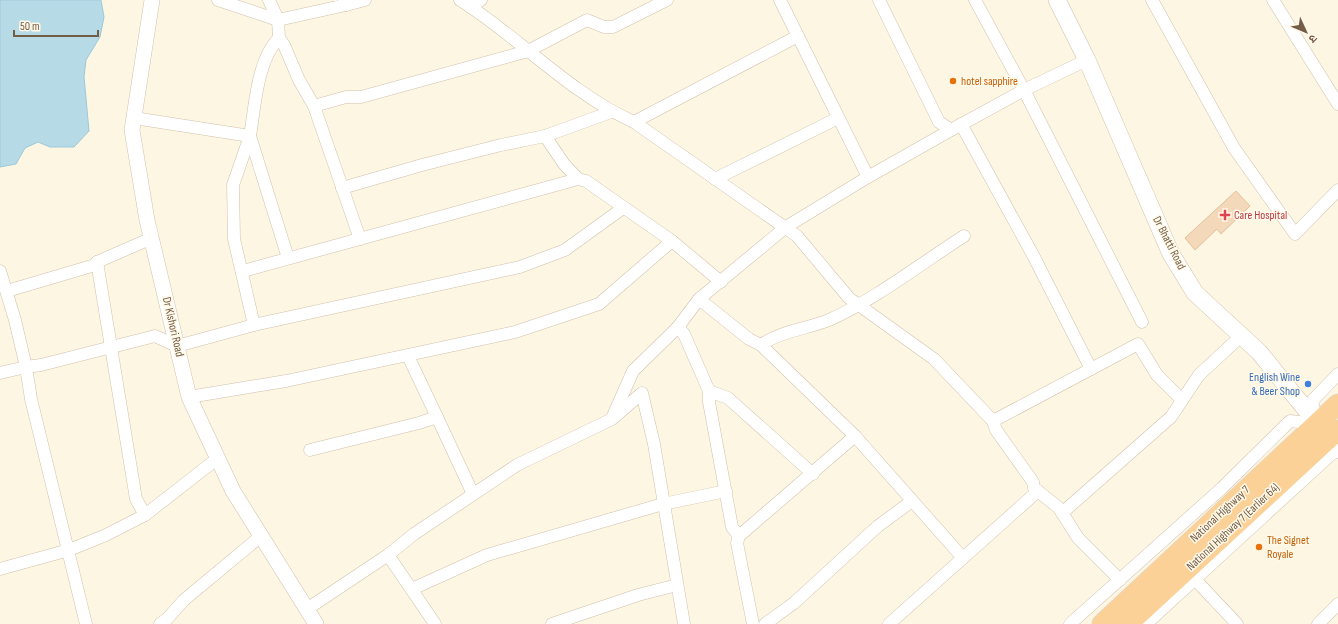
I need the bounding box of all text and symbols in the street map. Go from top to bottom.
scale bar [14,12,98,38]
north arrow [1286,12,1326,52]
text: 50 m [20,19,40,34]
text: उ [1306,32,1320,46]
place label: hotel sapphire [961,74,1018,89]
marker: hotel sapphire [948,76,958,86]
place label: Care Hospital [1234,208,1287,223]
marker: Care Hospital [1219,209,1231,221]
street label: Dr Bhatti Road [1149,214,1189,272]
street label: Dr Kishori Road [159,296,187,358]
place label: English Wine & Beer Shop [1249,370,1300,399]
marker: English Wine & Beer Shop [1303,379,1313,389]
street label: National Highway 7 (Earlier 64) [1183,480,1283,574]
street label: National Highway 7 [1187,482,1253,545]
place label: The Signet Royale [1267,533,1310,562]
marker: The Signet Royale [1254,542,1264,552]

